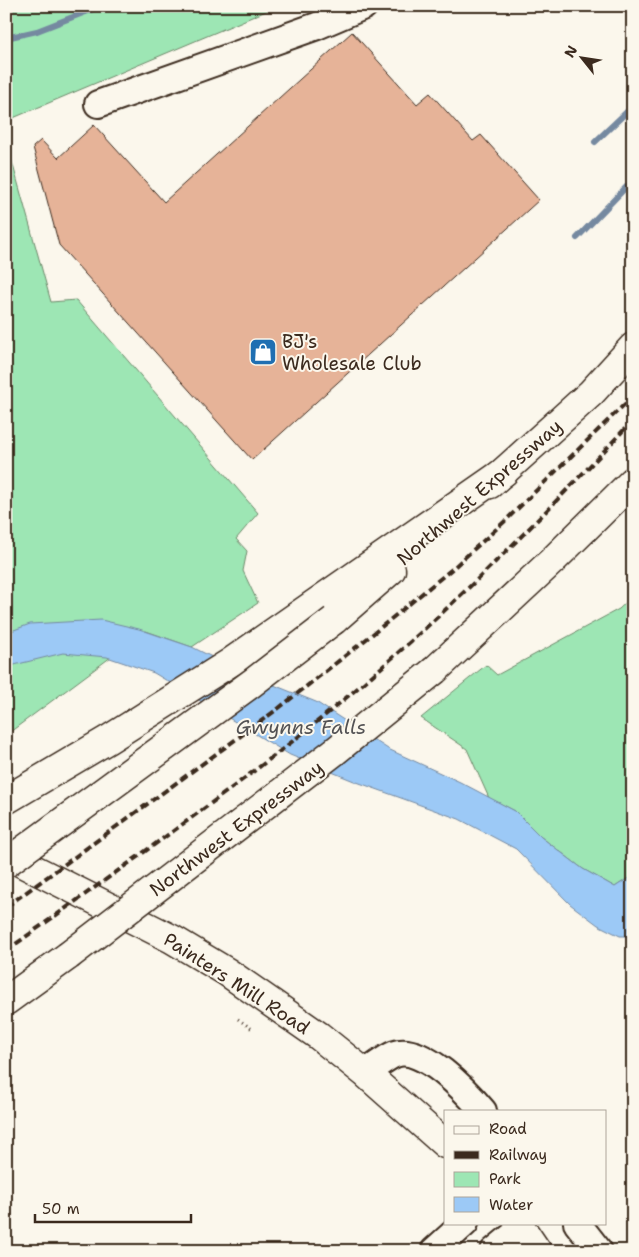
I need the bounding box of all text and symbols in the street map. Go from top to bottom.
north arrow [556,32,606,82]
text: N [560,42,581,61]
place label: BJ's Wholesale Club [282,329,422,376]
shop icon: BJ's Wholesale Club [248,337,278,367]
street label: Northwest Expressway [391,414,567,571]
water label: Gwynns Falls [236,714,366,740]
street label: Northwest Expressway [144,755,328,902]
street label: Painters Mill Road [159,927,315,1040]
legend [444,1110,606,1224]
text: Road [489,1119,527,1139]
text: Railway [489,1145,547,1165]
text: Park [489,1169,521,1189]
scale bar [35,1192,191,1224]
text: Water [489,1195,533,1215]
text: 50 m [42,1199,80,1219]

